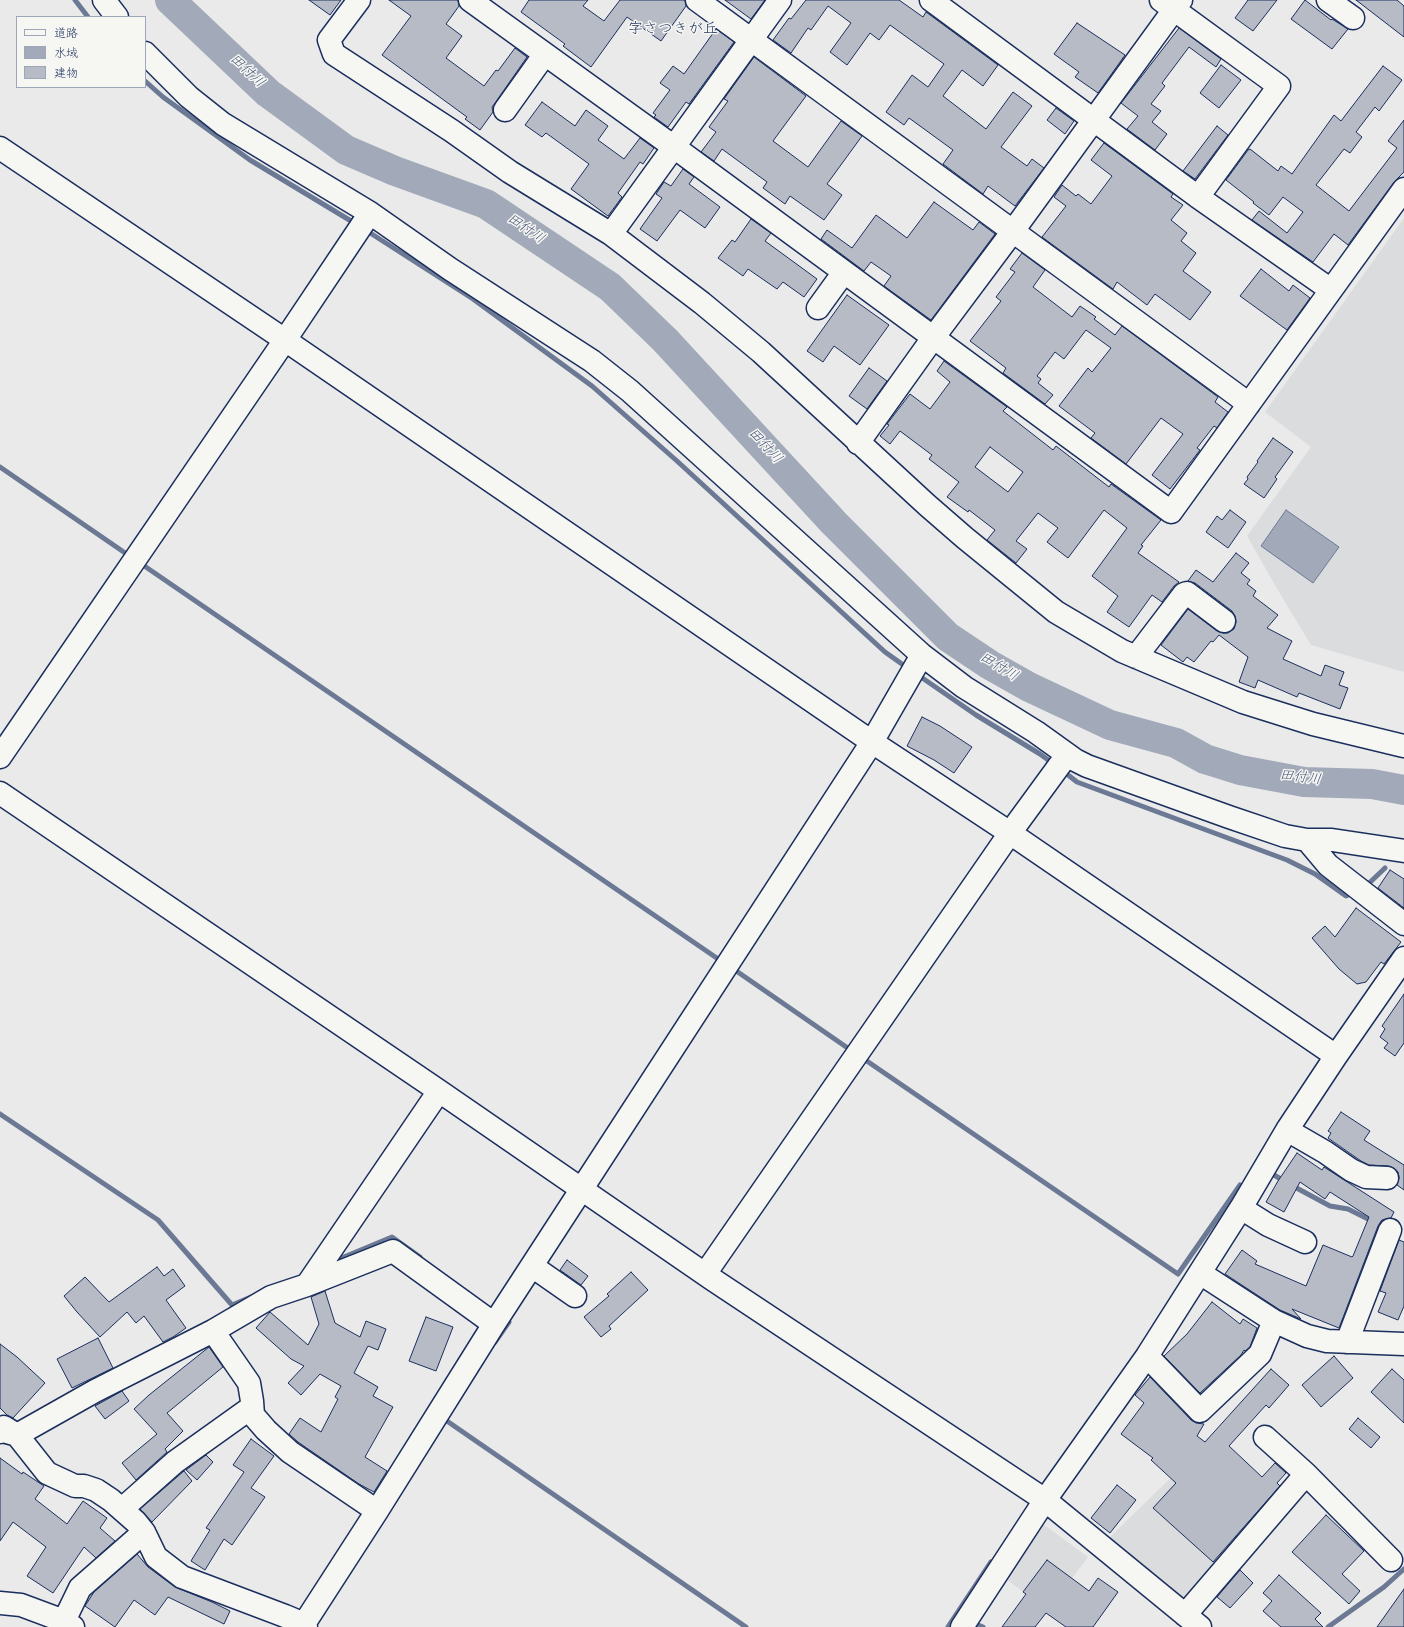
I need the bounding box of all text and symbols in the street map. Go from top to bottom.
legend [16,16,146,88]
district label: 字さつきが丘 [628,22,718,40]
text: 道路 [54,28,78,42]
text: 水域 [54,48,78,62]
water label: 田付川 [225,52,267,92]
text: 建物 [54,68,78,82]
water label: 田付川 [503,211,547,249]
water label: 田付川 [744,426,784,468]
water label: 田付川 [976,650,1020,686]
water label: 田付川 [1278,768,1322,790]

